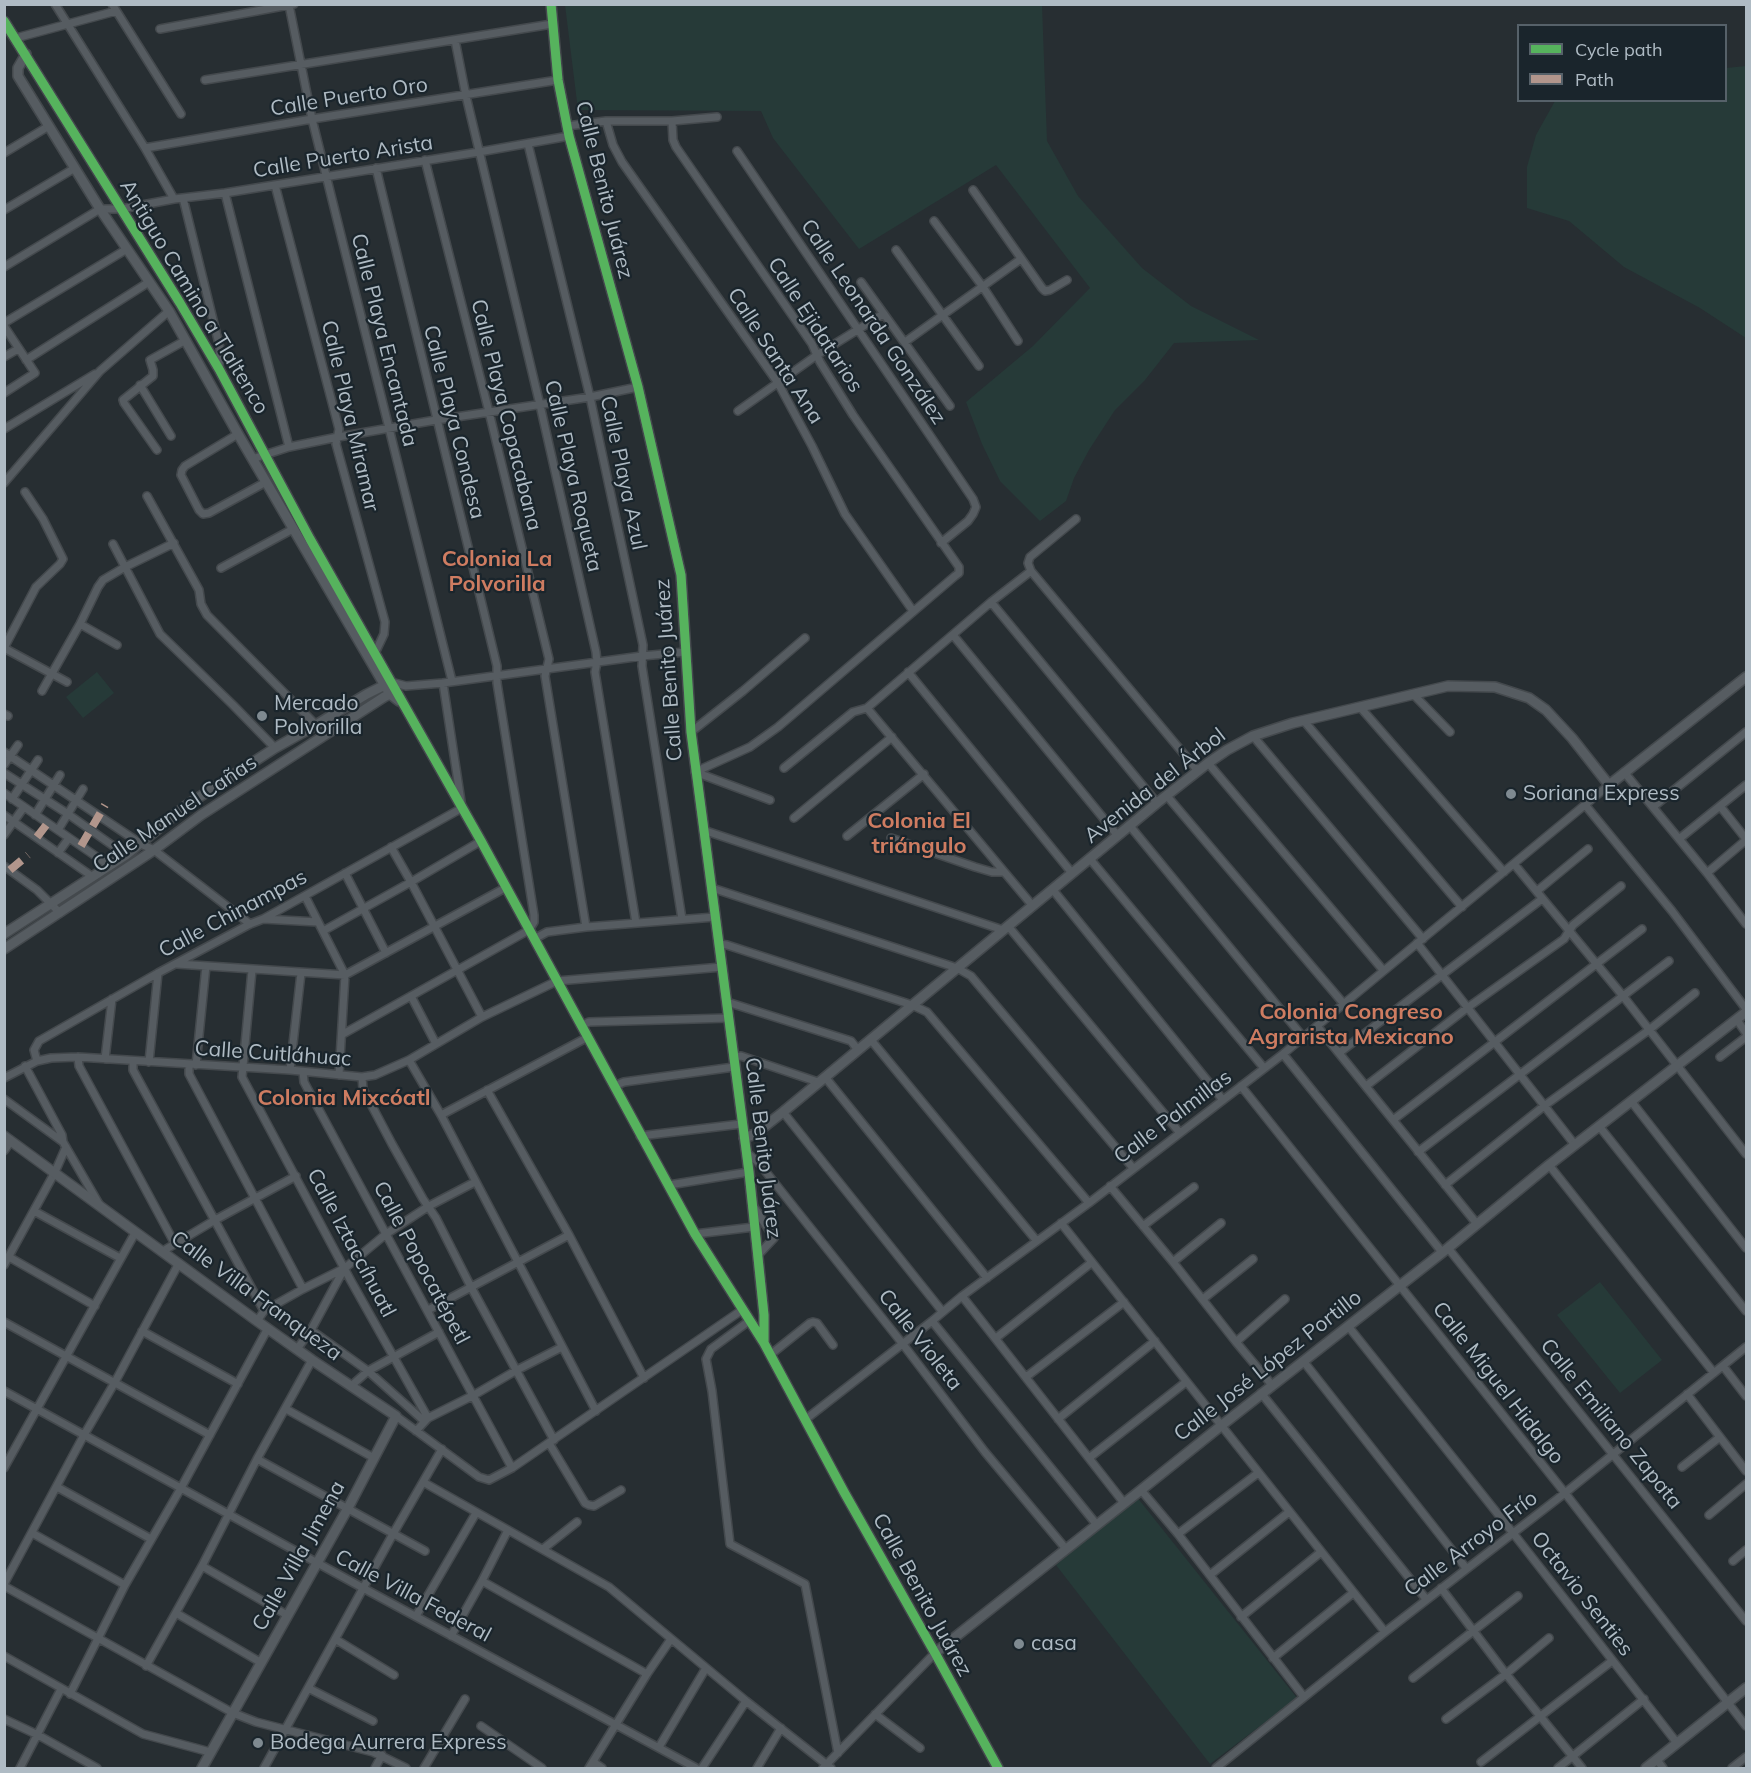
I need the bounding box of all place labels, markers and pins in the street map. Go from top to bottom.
place label: Mercado Polvorilla [274,691,362,741]
marker: Mercado Polvorilla [255,709,269,723]
place label: Soriana Express [1523,781,1680,807]
marker: Soriana Express [1504,787,1518,801]
place label: casa [1031,1631,1077,1657]
marker: casa [1012,1637,1026,1651]
place label: Bodega Aurrera Express [270,1730,507,1756]
marker: Bodega Aurrera Express [251,1736,265,1750]

